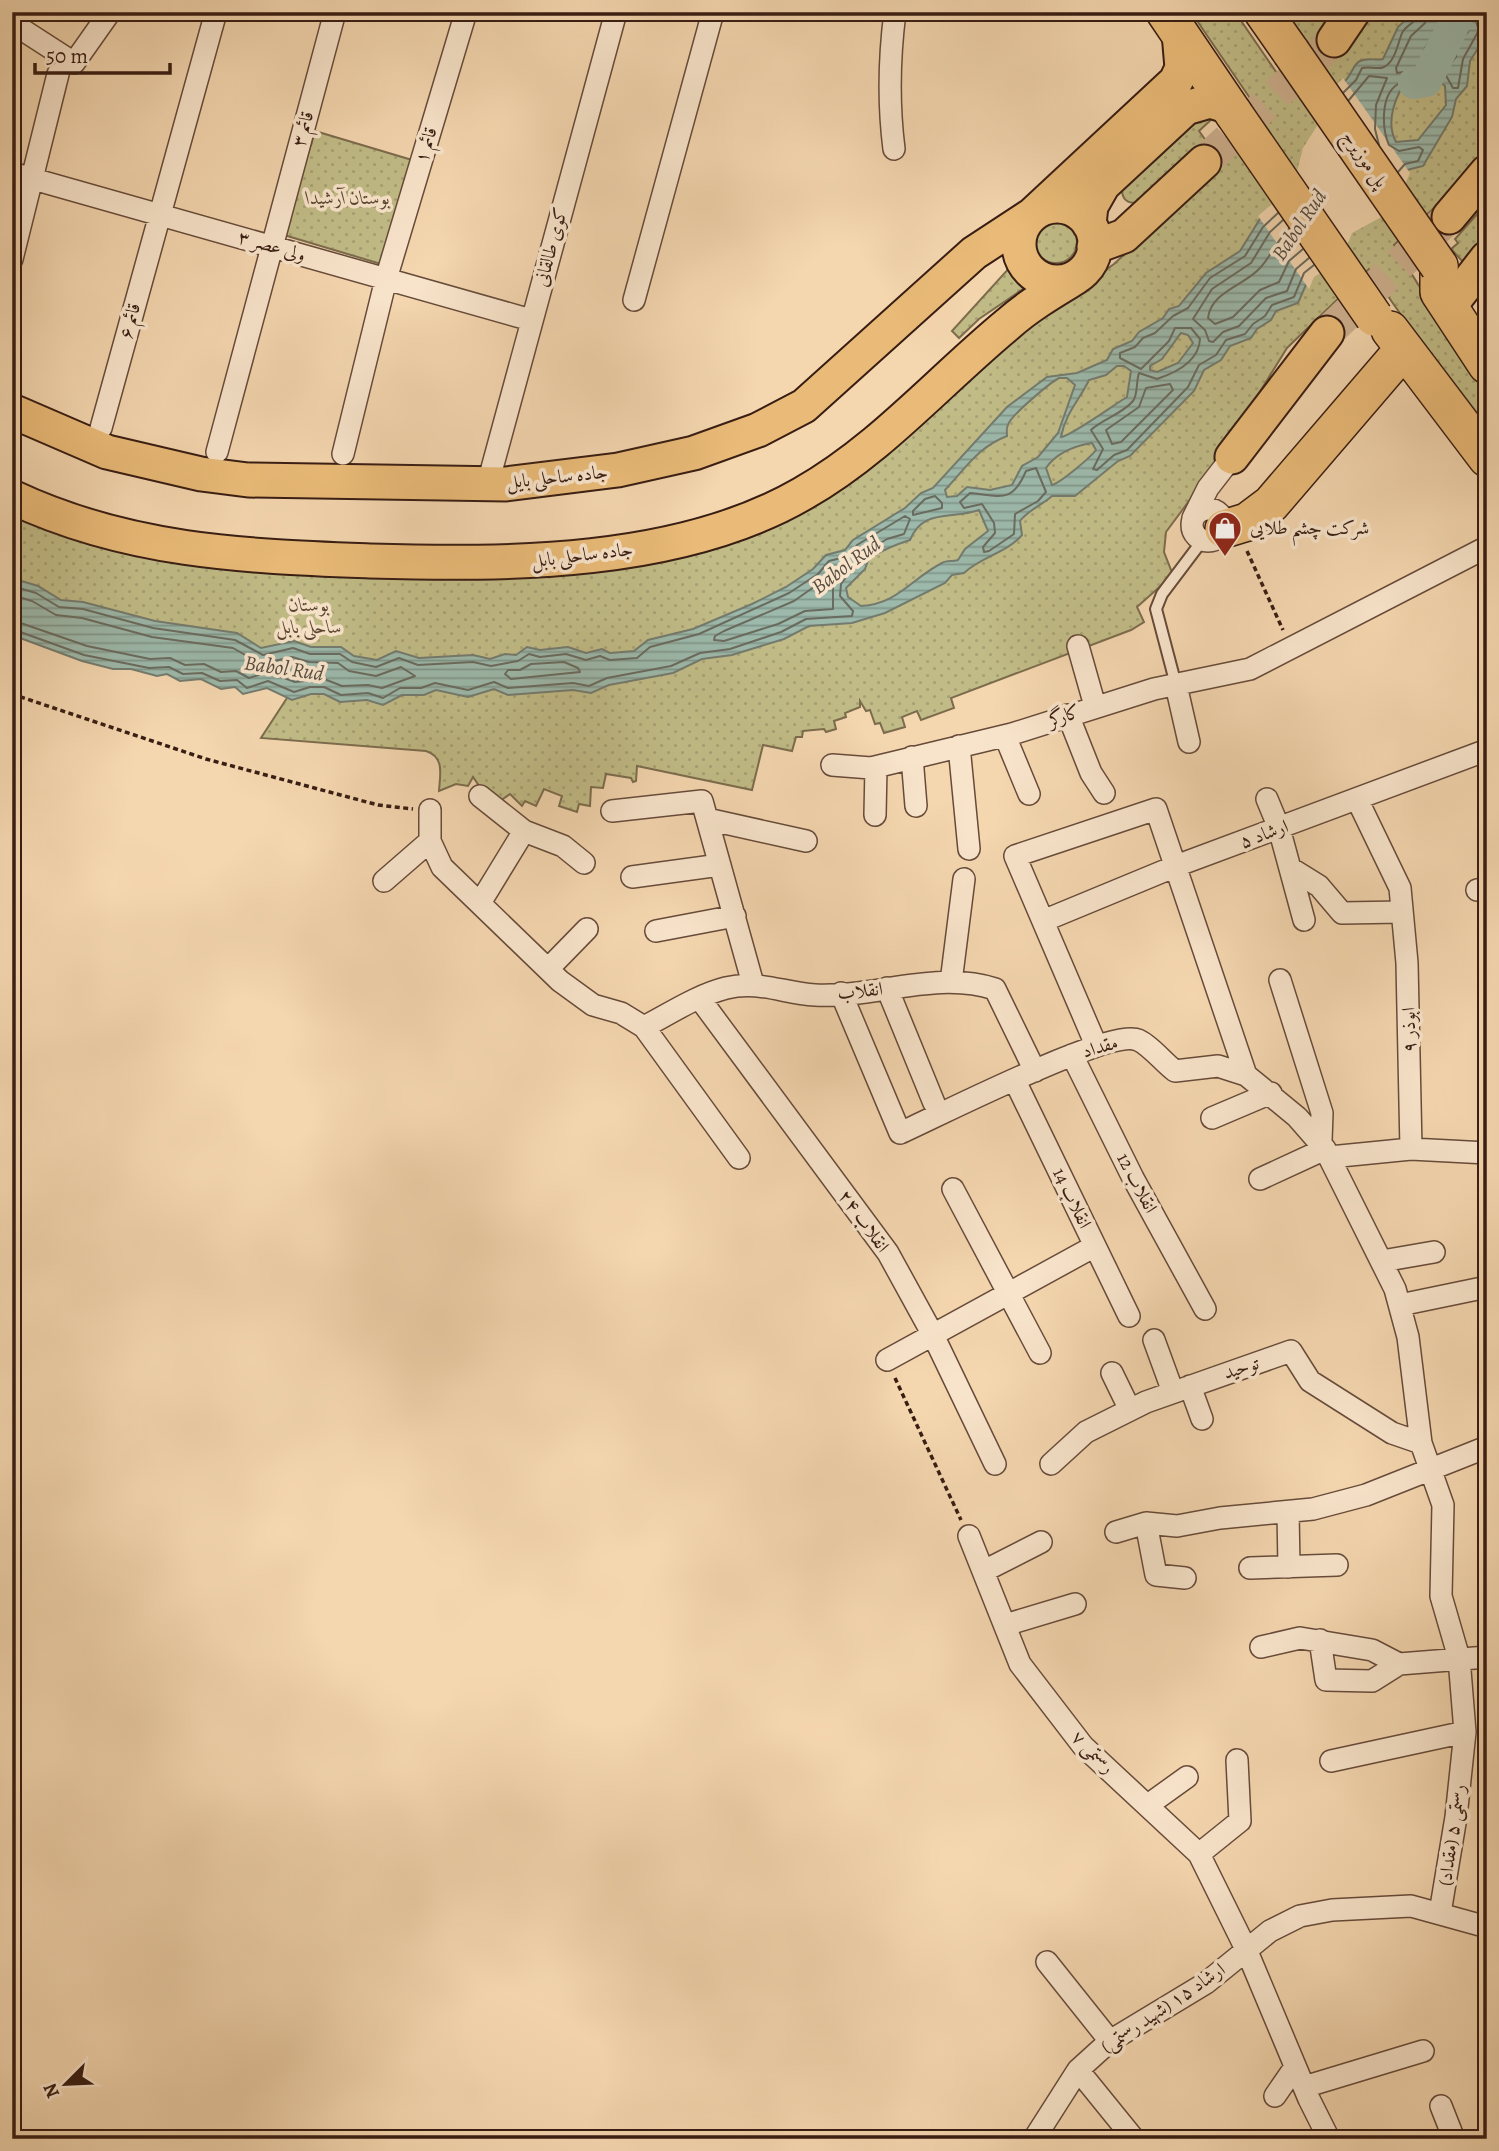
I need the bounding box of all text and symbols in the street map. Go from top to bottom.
scale bar [35,32,170,76]
text: 50 m [46,42,88,70]
street label: قائم ۳ [286,108,323,151]
street label: قائم ۱ [408,124,447,167]
street label: پل موزیرج [1333,125,1395,196]
water label: Babol Rud [1265,184,1333,266]
park label: بوستان آرشیدا [305,185,391,211]
street label: کوی طالقانی [528,204,574,290]
street label: ولی عصر ۳ [235,224,309,268]
street label: قائم ۶ [113,300,150,343]
street label: جاده ساحلی بایل [505,459,609,496]
shop icon: شرکت چشم طلایی [1206,509,1244,558]
place label: شرکت چشم طلایی [1250,515,1369,547]
water label: Babol Rud [806,530,887,600]
street label: جاده ساحلی بابل [530,536,634,575]
park label: بوستان ساحلی بابل [276,592,342,641]
water label: Babol Rud [242,649,326,687]
street label: کارگر [1042,698,1084,734]
street label: ارشاد ۵ [1236,813,1292,855]
street label: انقلاب [836,976,884,1006]
street label: ابوذر ۹ [1396,1007,1422,1053]
street label: مقداد [1079,1030,1121,1064]
street label: انقلاب 12 [1110,1148,1164,1218]
street label: انقلاب 14 [1046,1163,1098,1233]
street label: انقلاب ۲۴ [832,1184,896,1258]
street label: توحید [1220,1350,1263,1386]
street label: رستمی ۷ [1065,1724,1121,1780]
street label: رستمی ۵ (مقداد) [1432,1783,1472,1887]
street label: ارشاد ۱۵ (شهید رستمی) [1096,1957,1230,2059]
north arrow [32,2050,102,2120]
text: N [37,2079,66,2102]

